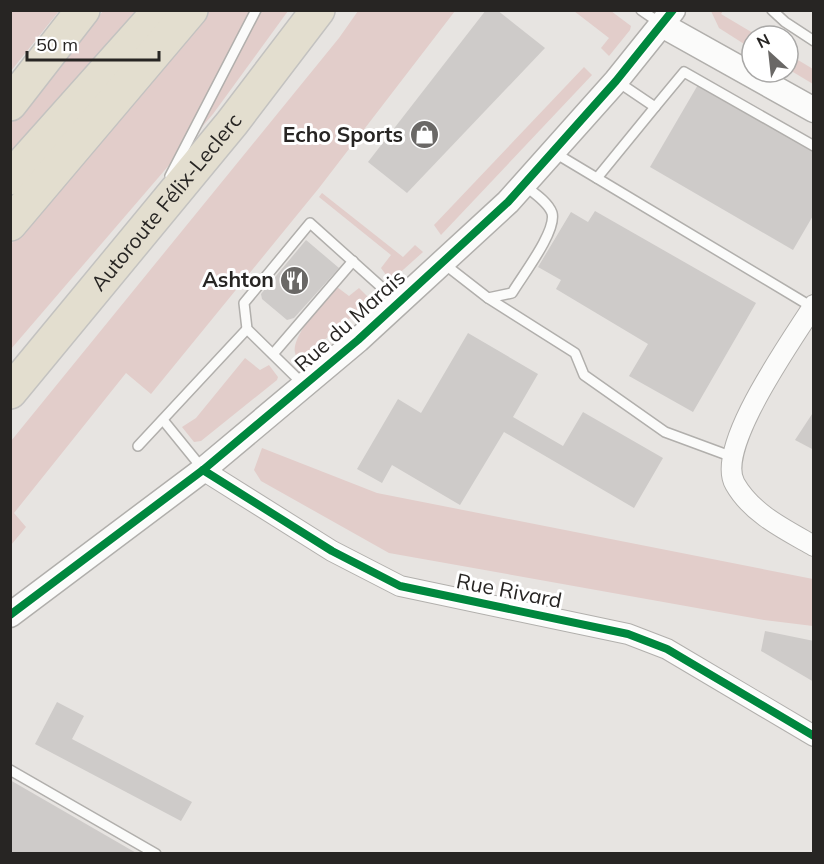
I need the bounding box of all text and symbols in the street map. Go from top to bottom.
scale bar [27,24,159,62]
north arrow [740,24,800,84]
text: N [753,29,773,52]
text: 50 m [36,33,78,56]
street label: Autoroute Félix-Leclerc [85,108,247,296]
shop icon: Echo Sports [408,119,440,151]
place label: Echo Sports [283,121,403,147]
restaurant icon: Ashton [279,264,311,296]
street label: Rue du Marais [289,264,410,377]
place label: Ashton [202,266,274,292]
street label: Rue Rivard [454,567,564,613]

